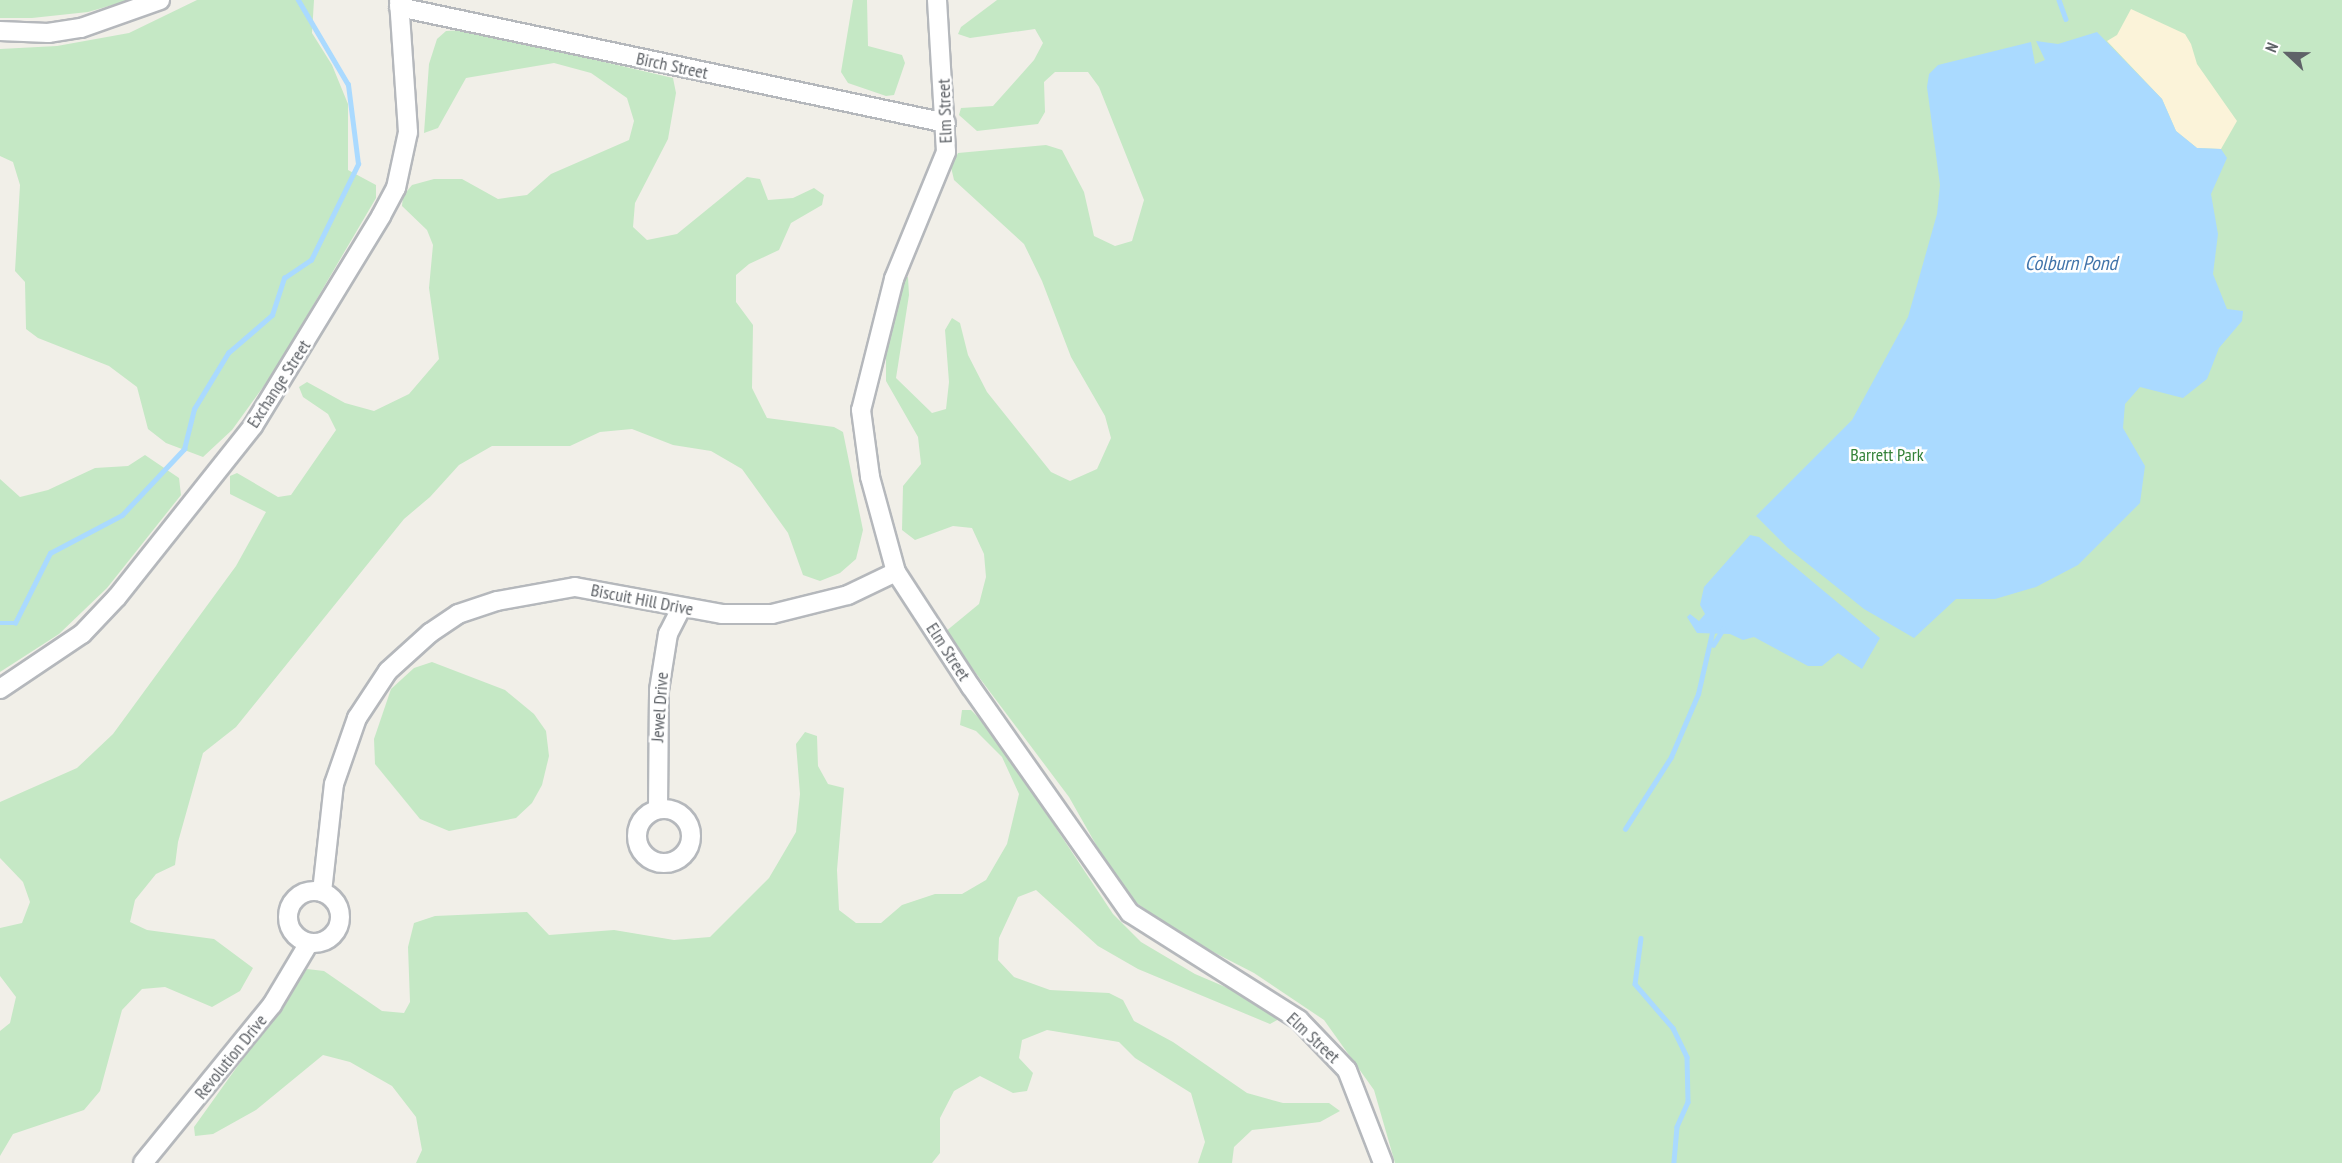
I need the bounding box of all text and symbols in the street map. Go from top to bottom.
north arrow [2258,24,2318,84]
text: N [2260,40,2282,55]
street label: Birch Street [634,48,710,84]
street label: Elm Street [933,78,957,144]
water label: Colburn Pond [2025,251,2117,275]
street label: Exchange Street [243,336,315,432]
park label: Barrett Park [1850,444,1924,466]
street label: Biscuit Hill Drive [589,579,695,621]
street label: Elm Street [921,619,975,685]
street label: Jewel Drive [647,671,673,743]
street label: Elm Street [1282,1008,1344,1068]
street label: Revolution Drive [190,1010,272,1104]

